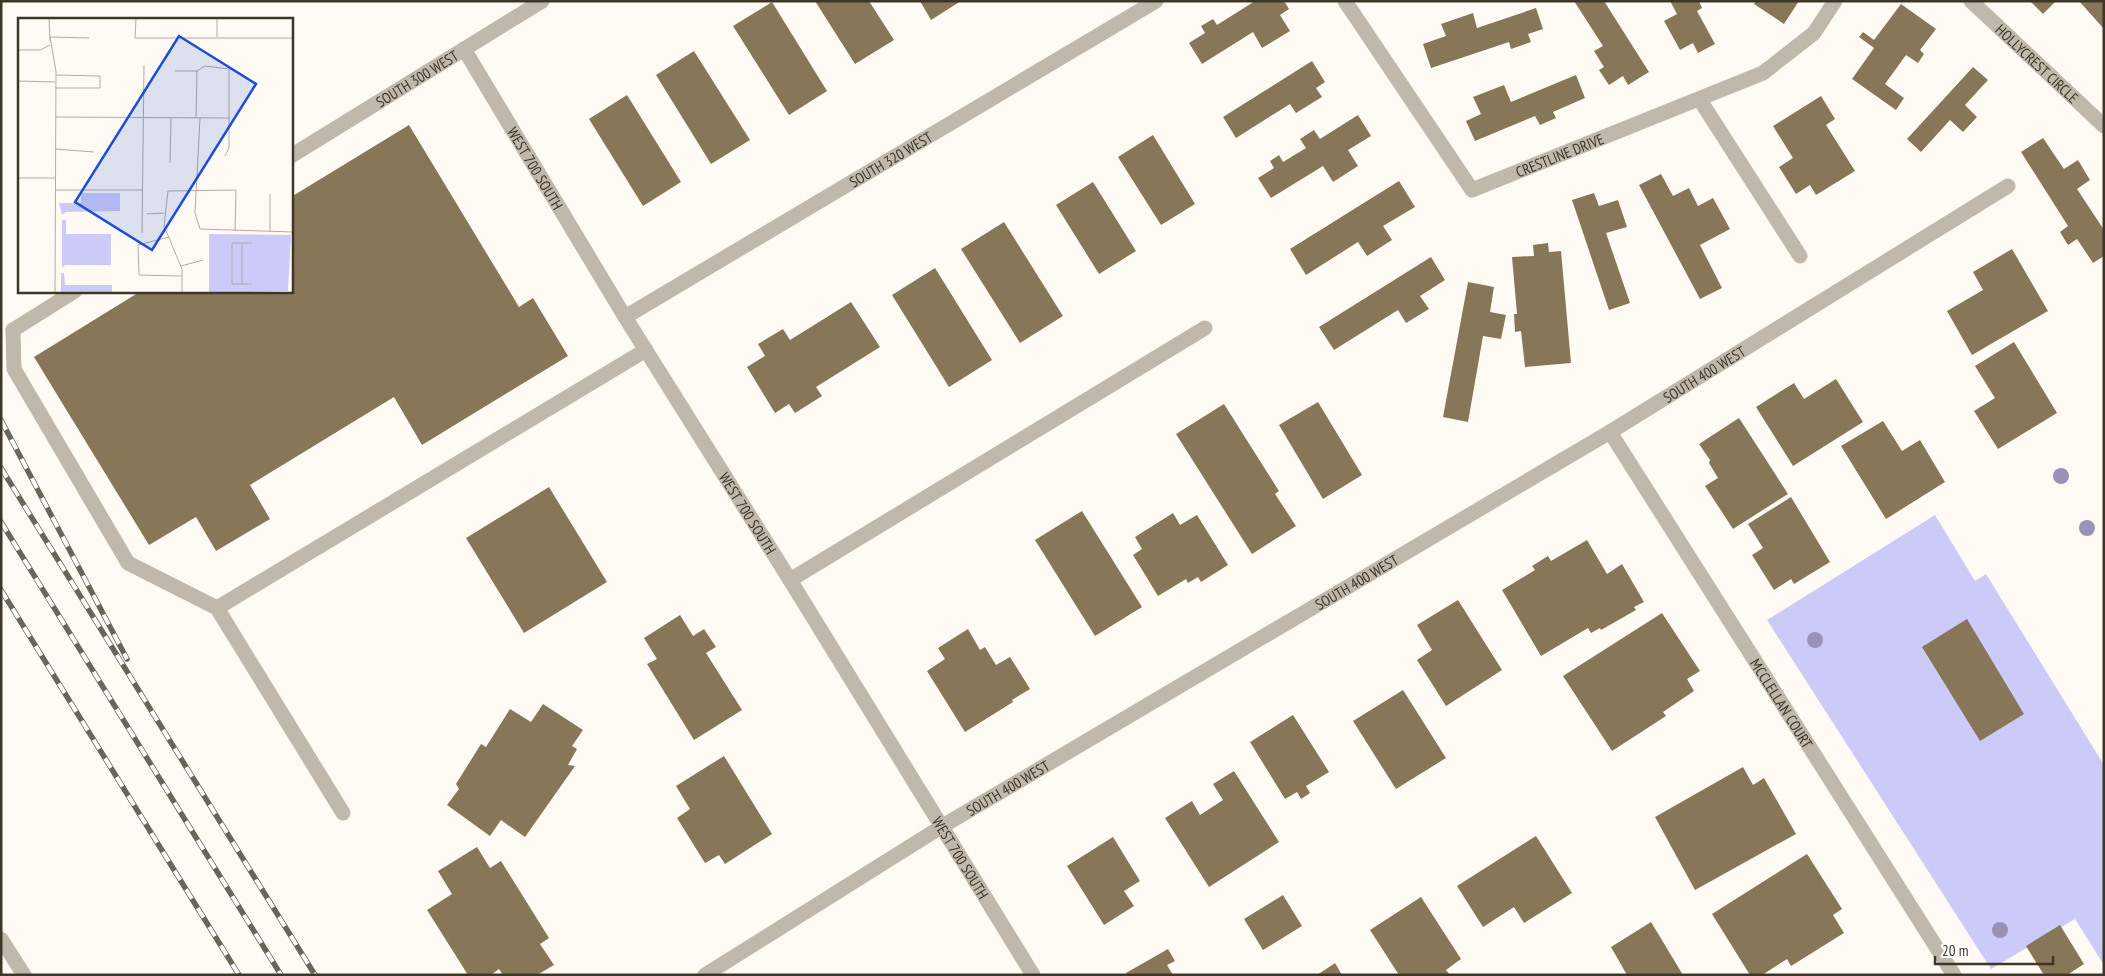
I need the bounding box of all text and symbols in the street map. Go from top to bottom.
inset map [18,18,292,292]
street label: HOLLYCREST CIRCLE [1992,20,2083,107]
street label: SOUTH 300 WEST [372,45,462,111]
street label: WEST 700 SOUTH [503,123,568,213]
street label: SOUTH 320 WEST [846,127,936,191]
street label: CRESTLINE DRIVE [1513,129,1606,181]
street label: SOUTH 400 WEST [1659,341,1749,407]
street label: WEST 700 SOUTH [715,468,781,557]
street label: SOUTH 400 WEST [1311,550,1402,614]
street label: MCCLELLAN COURT [1746,655,1817,752]
street label: SOUTH 400 WEST [963,756,1053,820]
street label: WEST 700 SOUTH [928,813,993,902]
scale bar [1935,934,2052,966]
text: 20 m [1942,941,1968,960]

